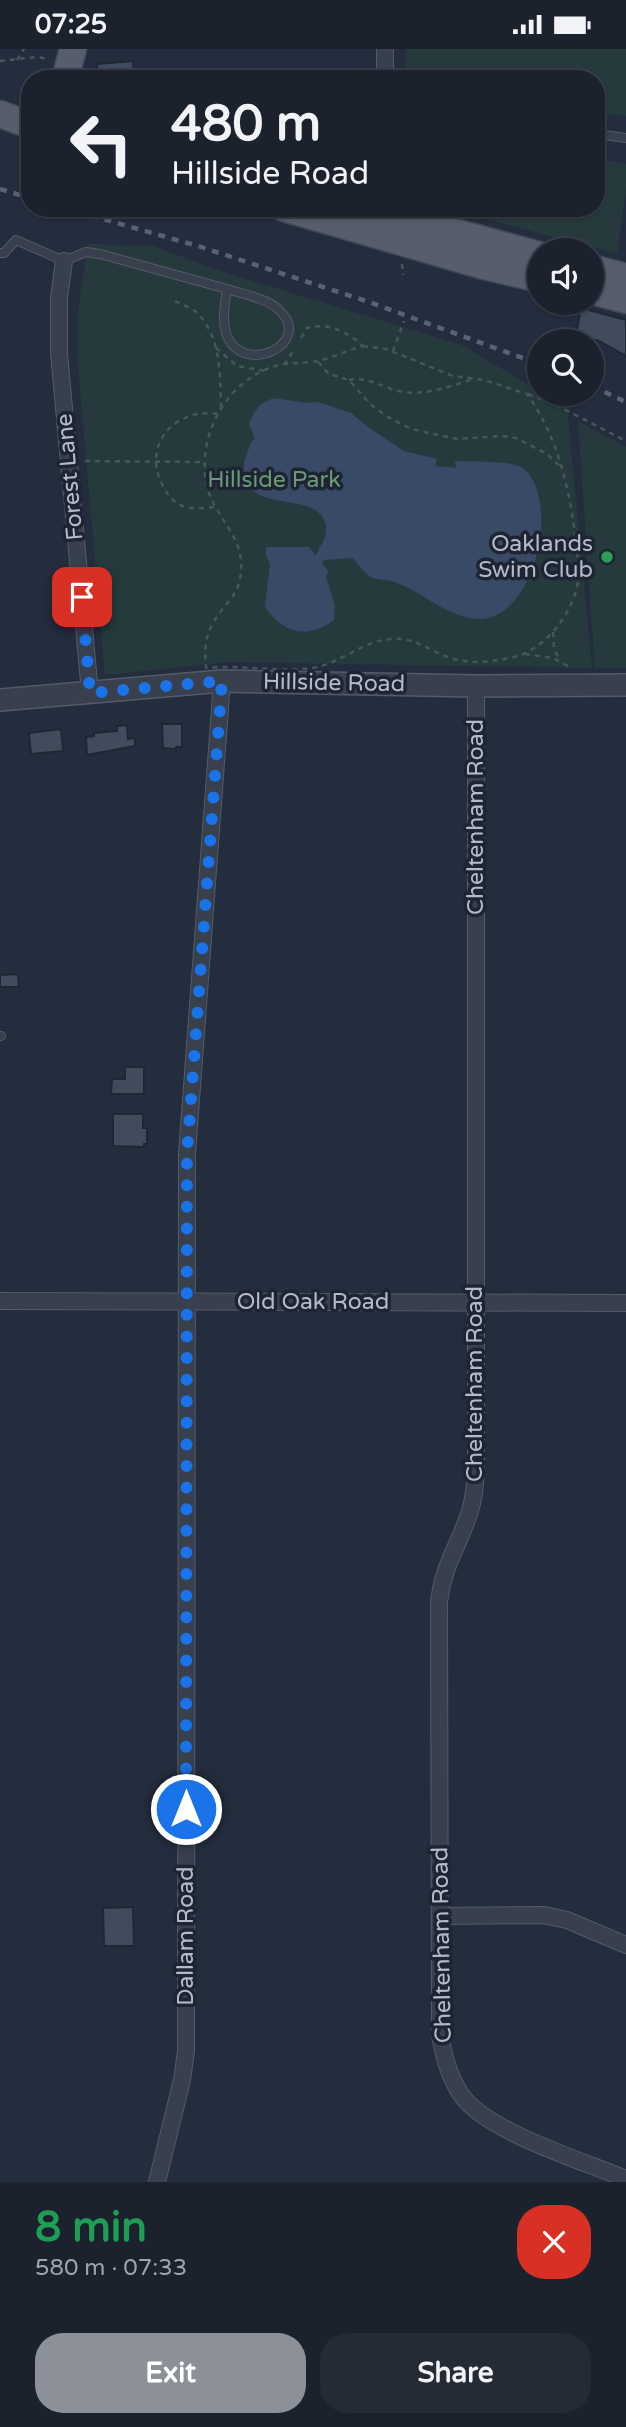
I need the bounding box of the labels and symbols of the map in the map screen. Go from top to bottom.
street label: Forest Lane [50,412,90,542]
park label: Hillside Park [207,466,341,494]
place label: Oaklands Swim Club [478,530,593,584]
marker: Oaklands Swim Club [599,549,615,565]
pin [52,567,112,627]
street label: Hillside Road [263,668,405,698]
street label: Cheltenham Road [462,719,490,915]
street label: Cheltenham Road [461,1286,489,1482]
street label: Old Oak Road [237,1288,389,1316]
position arrow [149,1772,223,1846]
street label: Cheltenham Road [426,1847,458,2043]
street label: Dallam Road [172,1866,200,2006]

